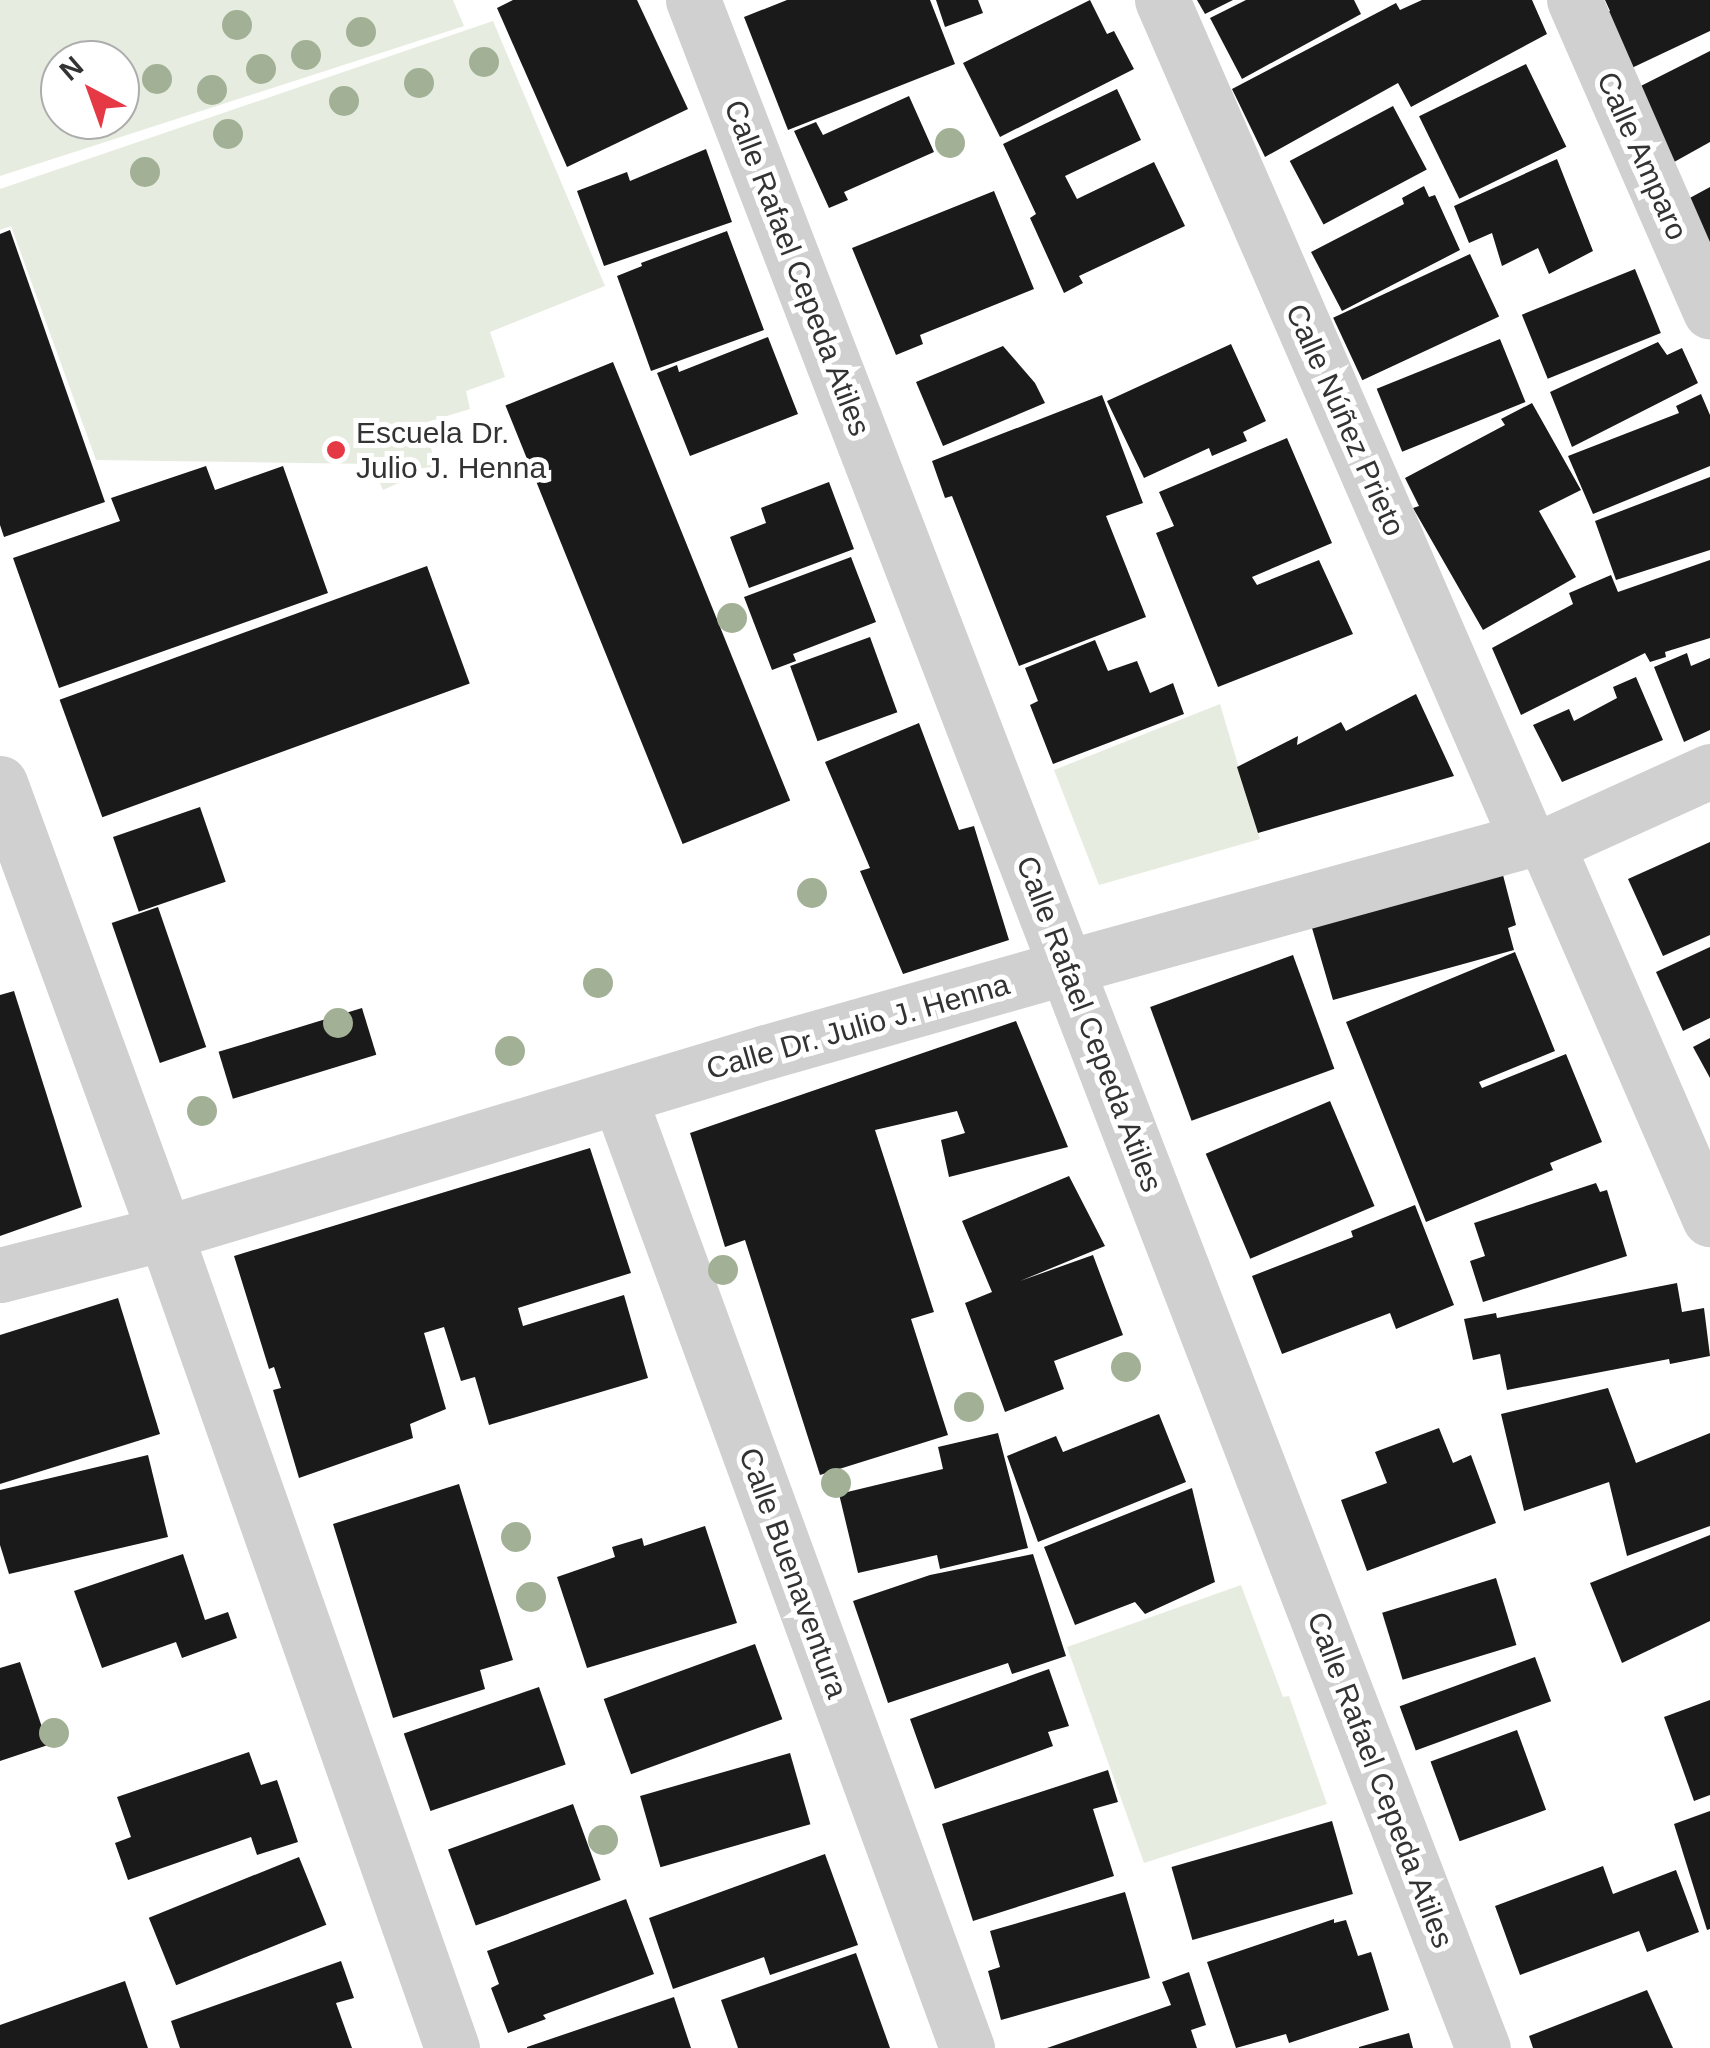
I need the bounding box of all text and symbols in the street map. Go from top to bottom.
north arrow [40,40,140,140]
text: N [53,50,89,87]
street label: Calle Amparo [1589,66,1695,246]
street label: Calle Rafael Cepeda Atiles [716,94,878,442]
street label: Calle Núñez Prieto [1278,298,1412,542]
place label: Escuela Dr. Julio J. Henna [356,415,546,486]
marker: Escuela Dr. Julio J. Henna [325,439,347,461]
street label: Calle Rafael Cepeda Atiles [1008,850,1170,1198]
street label: Calle Dr. Julio J. Henna [702,966,1014,1088]
street label: Calle Buenaventura [731,1443,855,1703]
street label: Calle Rafael Cepeda Atiles [1299,1606,1461,1954]

